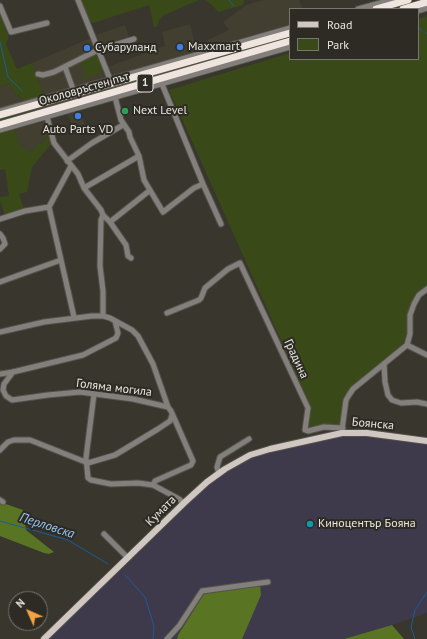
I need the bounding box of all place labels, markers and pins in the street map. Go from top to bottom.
place label: Maxxmart [188,40,240,54]
place label: Субаруланд [95,41,156,55]
marker: Maxxmart [175,42,185,52]
marker: Субаруланд [82,43,92,53]
place label: Next Level [133,104,187,118]
marker: Next Level [120,106,130,116]
marker: Auto Parts VD [73,111,83,121]
place label: Auto Parts VD [43,123,113,137]
place label: Киноцентър Бояна [318,517,416,531]
marker: Киноцентър Бояна [305,519,315,529]

